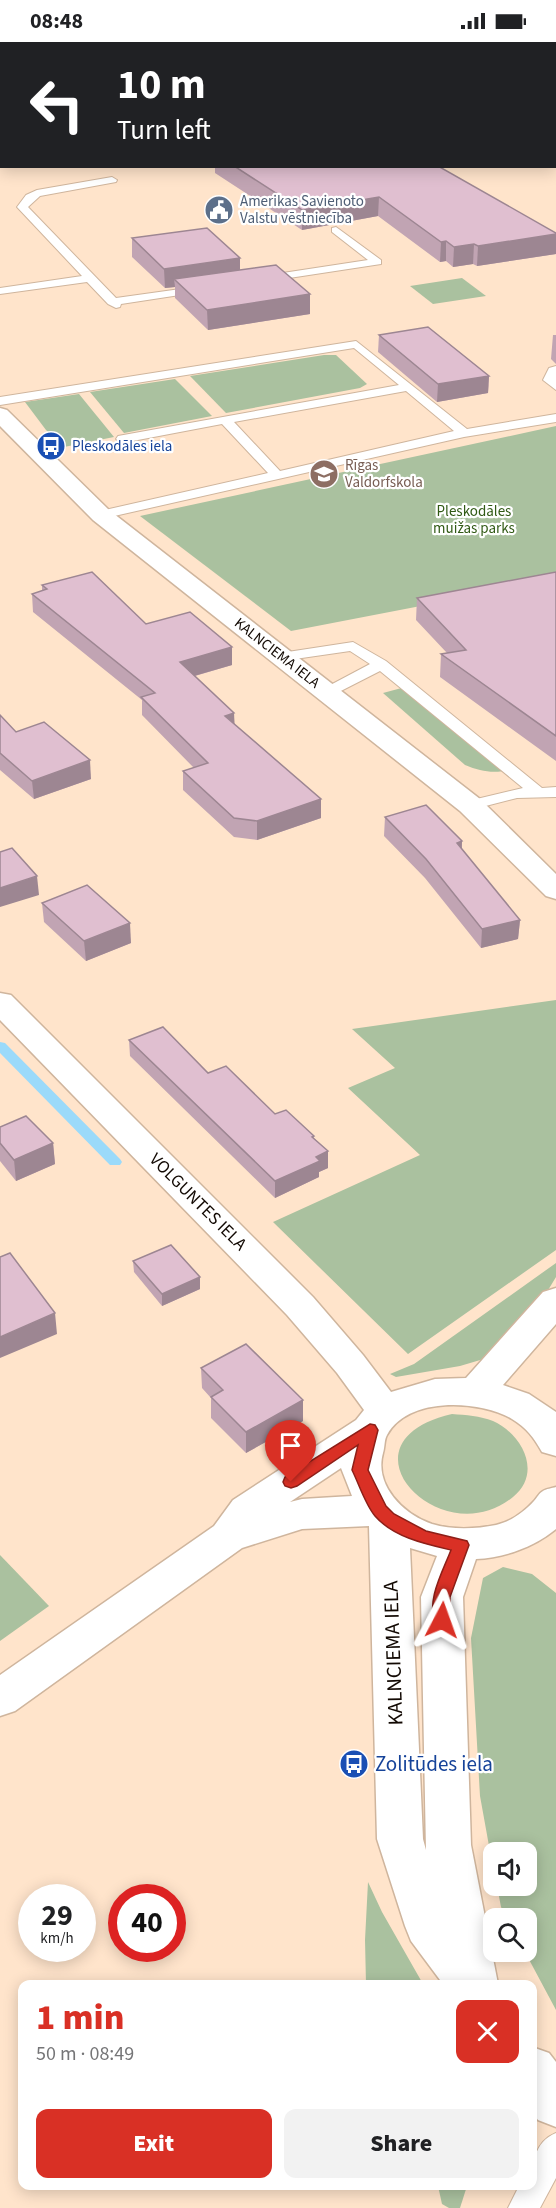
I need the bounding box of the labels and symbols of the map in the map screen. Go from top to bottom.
place label: Amerikas Savienoto Valstu vēstniecība [240,191,364,229]
public building icon: Amerikas Savienoto Valstu vēstniecība [203,194,235,226]
bus stop icon: Pleskodāles iela [35,430,67,462]
place label: Pleskodāles iela [72,436,172,457]
place label: Rīgas Valdorfskola [345,455,423,493]
school or university icon: Rīgas Valdorfskola [308,458,340,490]
park label: Pleskodāles muižas parks [433,501,515,539]
street label: KALNCIEMA IELA [230,613,325,694]
street label: VOLGUNTES IELA [144,1148,253,1257]
pin [265,1420,316,1482]
street label: KALNCIEMA IELA [375,1580,411,1726]
position arrow [410,1588,474,1652]
bus stop icon: Zolitūdes iela [338,1748,370,1780]
place label: Zolitūdes iela [375,1749,493,1779]
speed limit sign: 40 [108,1884,186,1962]

